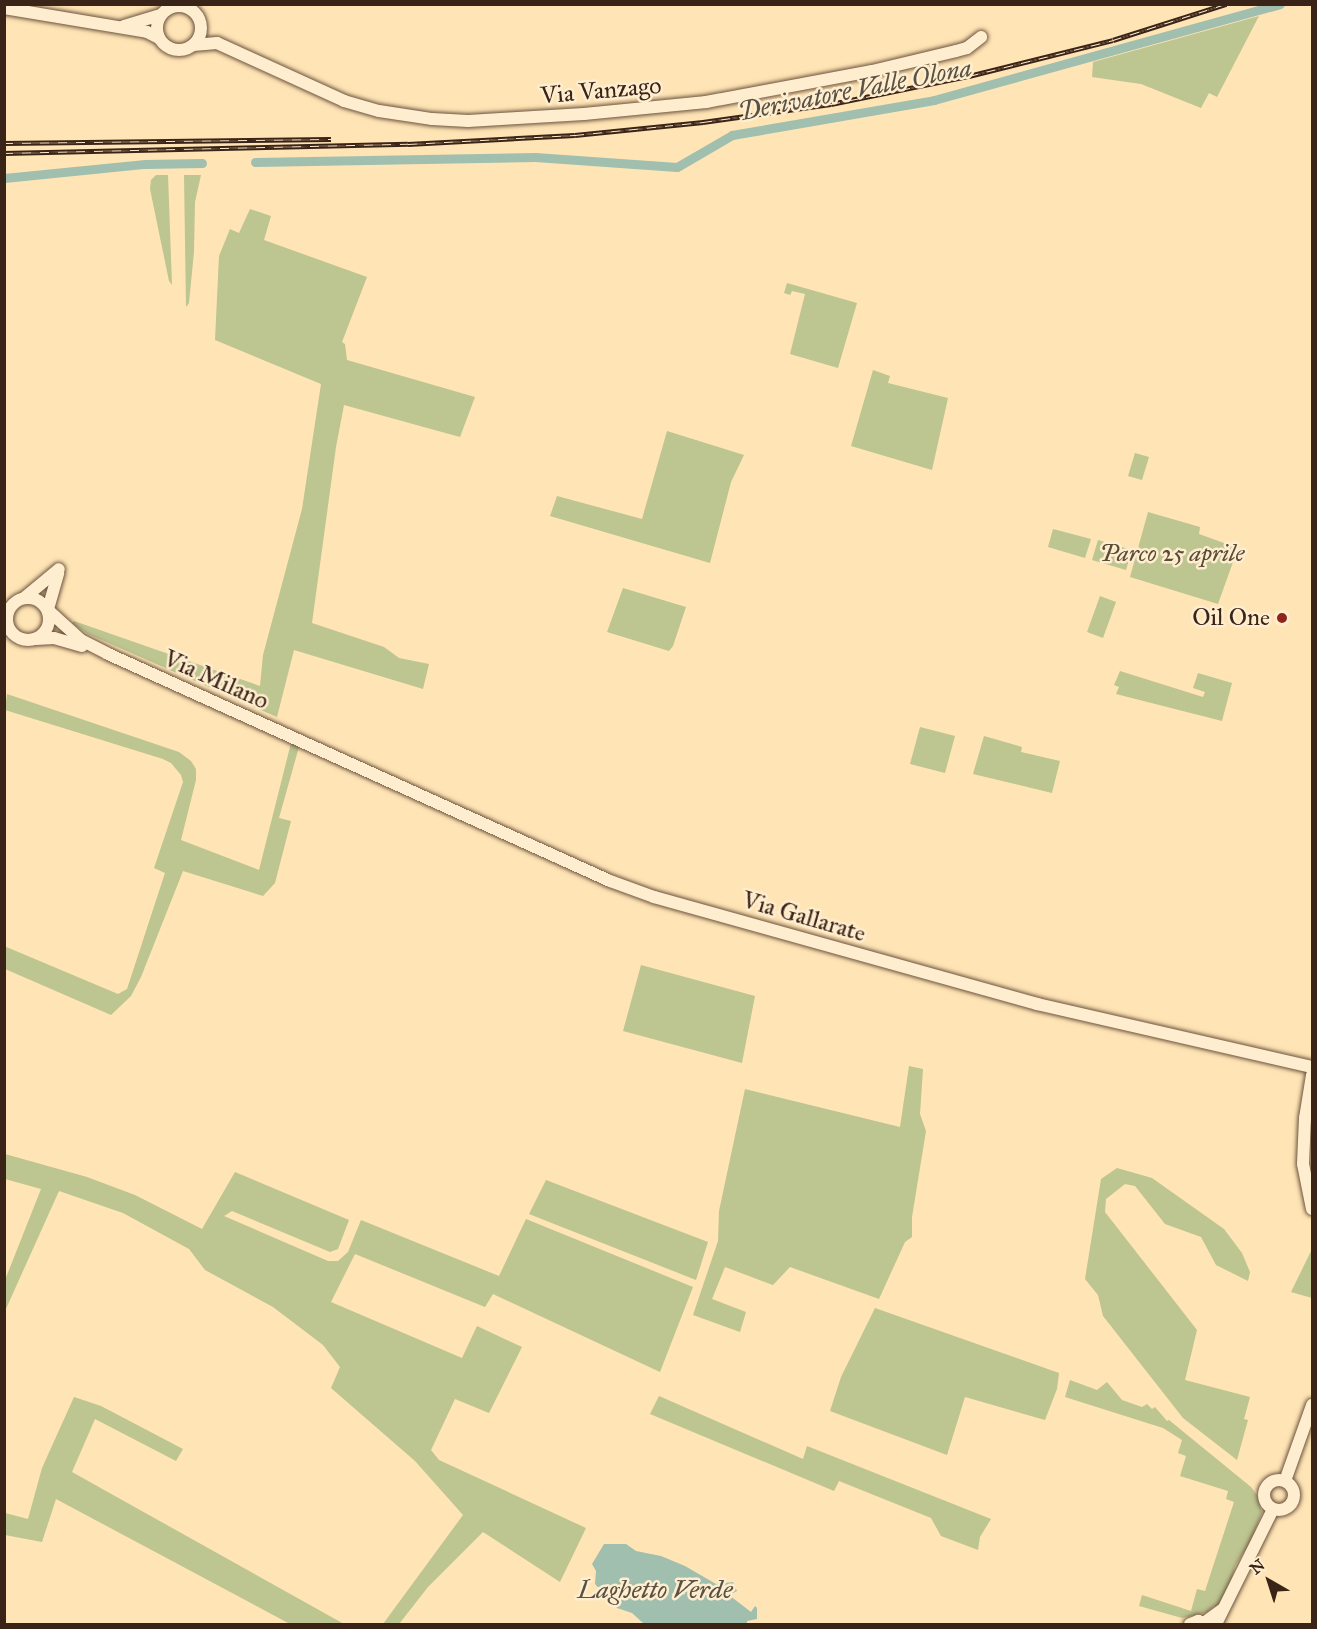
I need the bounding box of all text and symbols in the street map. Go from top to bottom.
water label: Derivatore Valle Olona [736,52,974,128]
street label: Via Vanzago [539,71,663,111]
park label: Parco 25 aprile [1100,540,1244,568]
place label: Oil One [1192,604,1270,632]
marker: Oil One [1275,611,1289,625]
street label: Via Milano [159,644,273,716]
street label: Via Gallarate [739,886,869,948]
north arrow [1239,1551,1299,1611]
text: N [1246,1555,1269,1578]
water label: Laghetto Verde [577,1574,733,1606]

